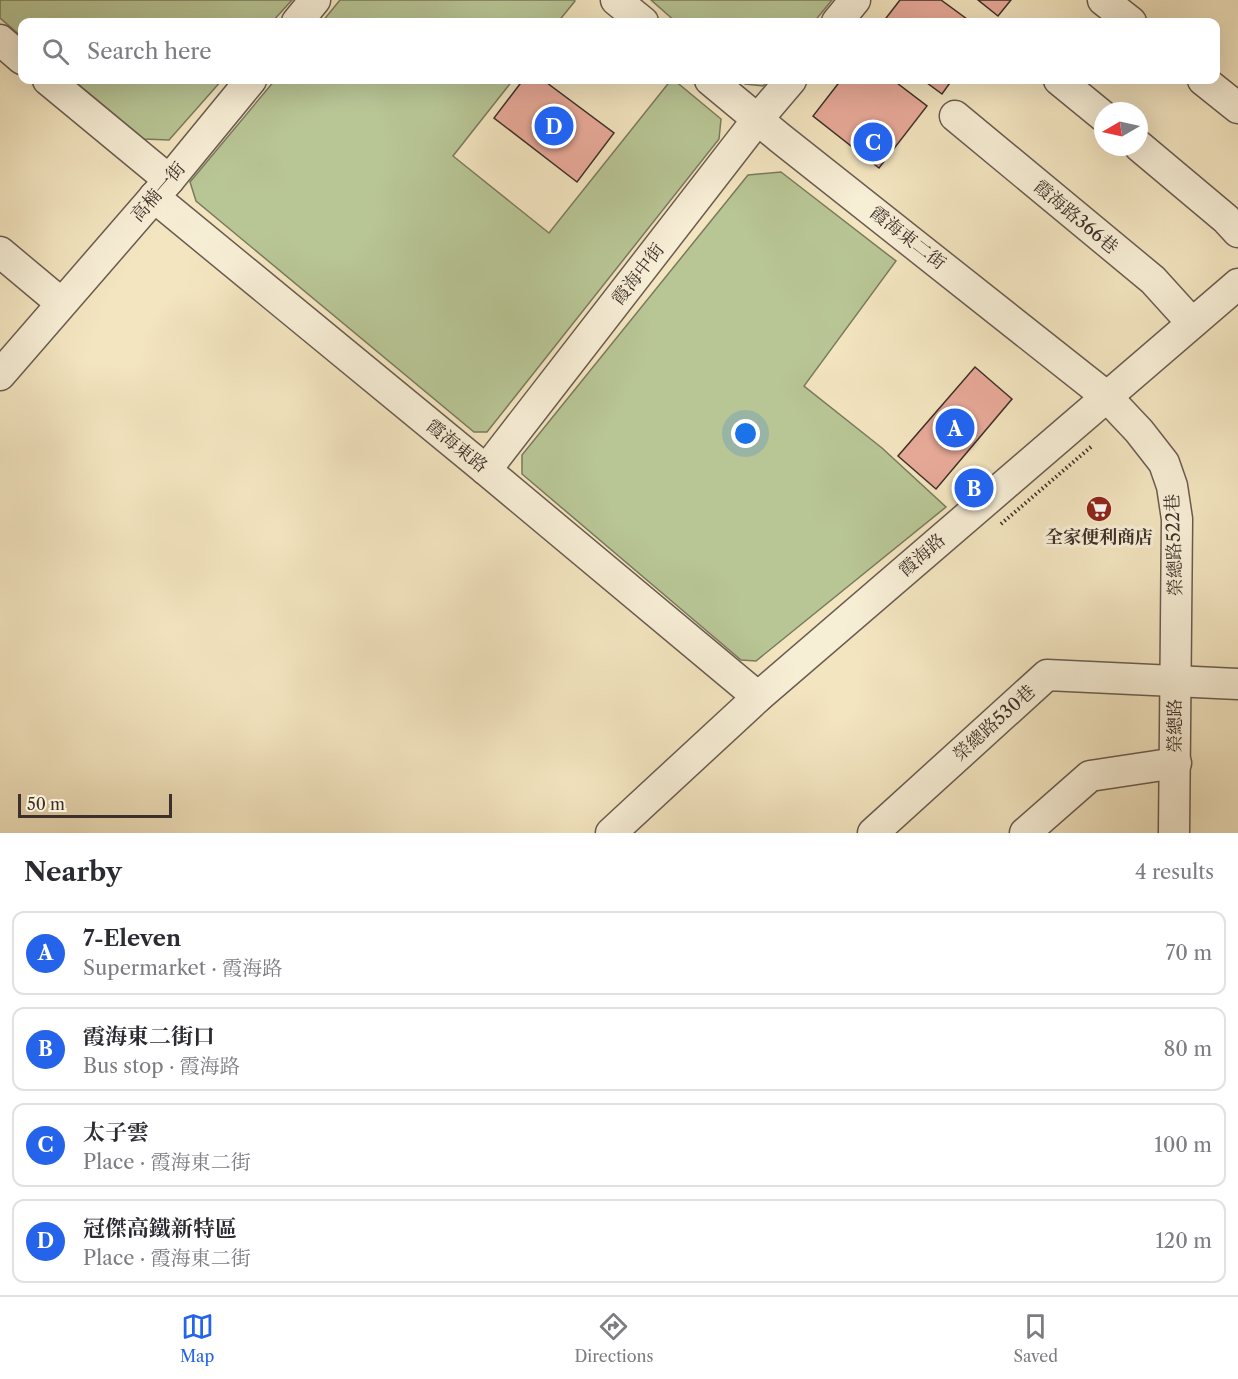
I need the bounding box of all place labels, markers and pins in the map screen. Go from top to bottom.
pin: D [534,104,574,148]
pin: C [854,120,892,164]
pin: A [936,406,974,450]
pin: B [954,466,994,510]
supermarket icon: 全家便利商店 [1084,494,1114,524]
place label: 全家便利商店 [1045,526,1153,548]

